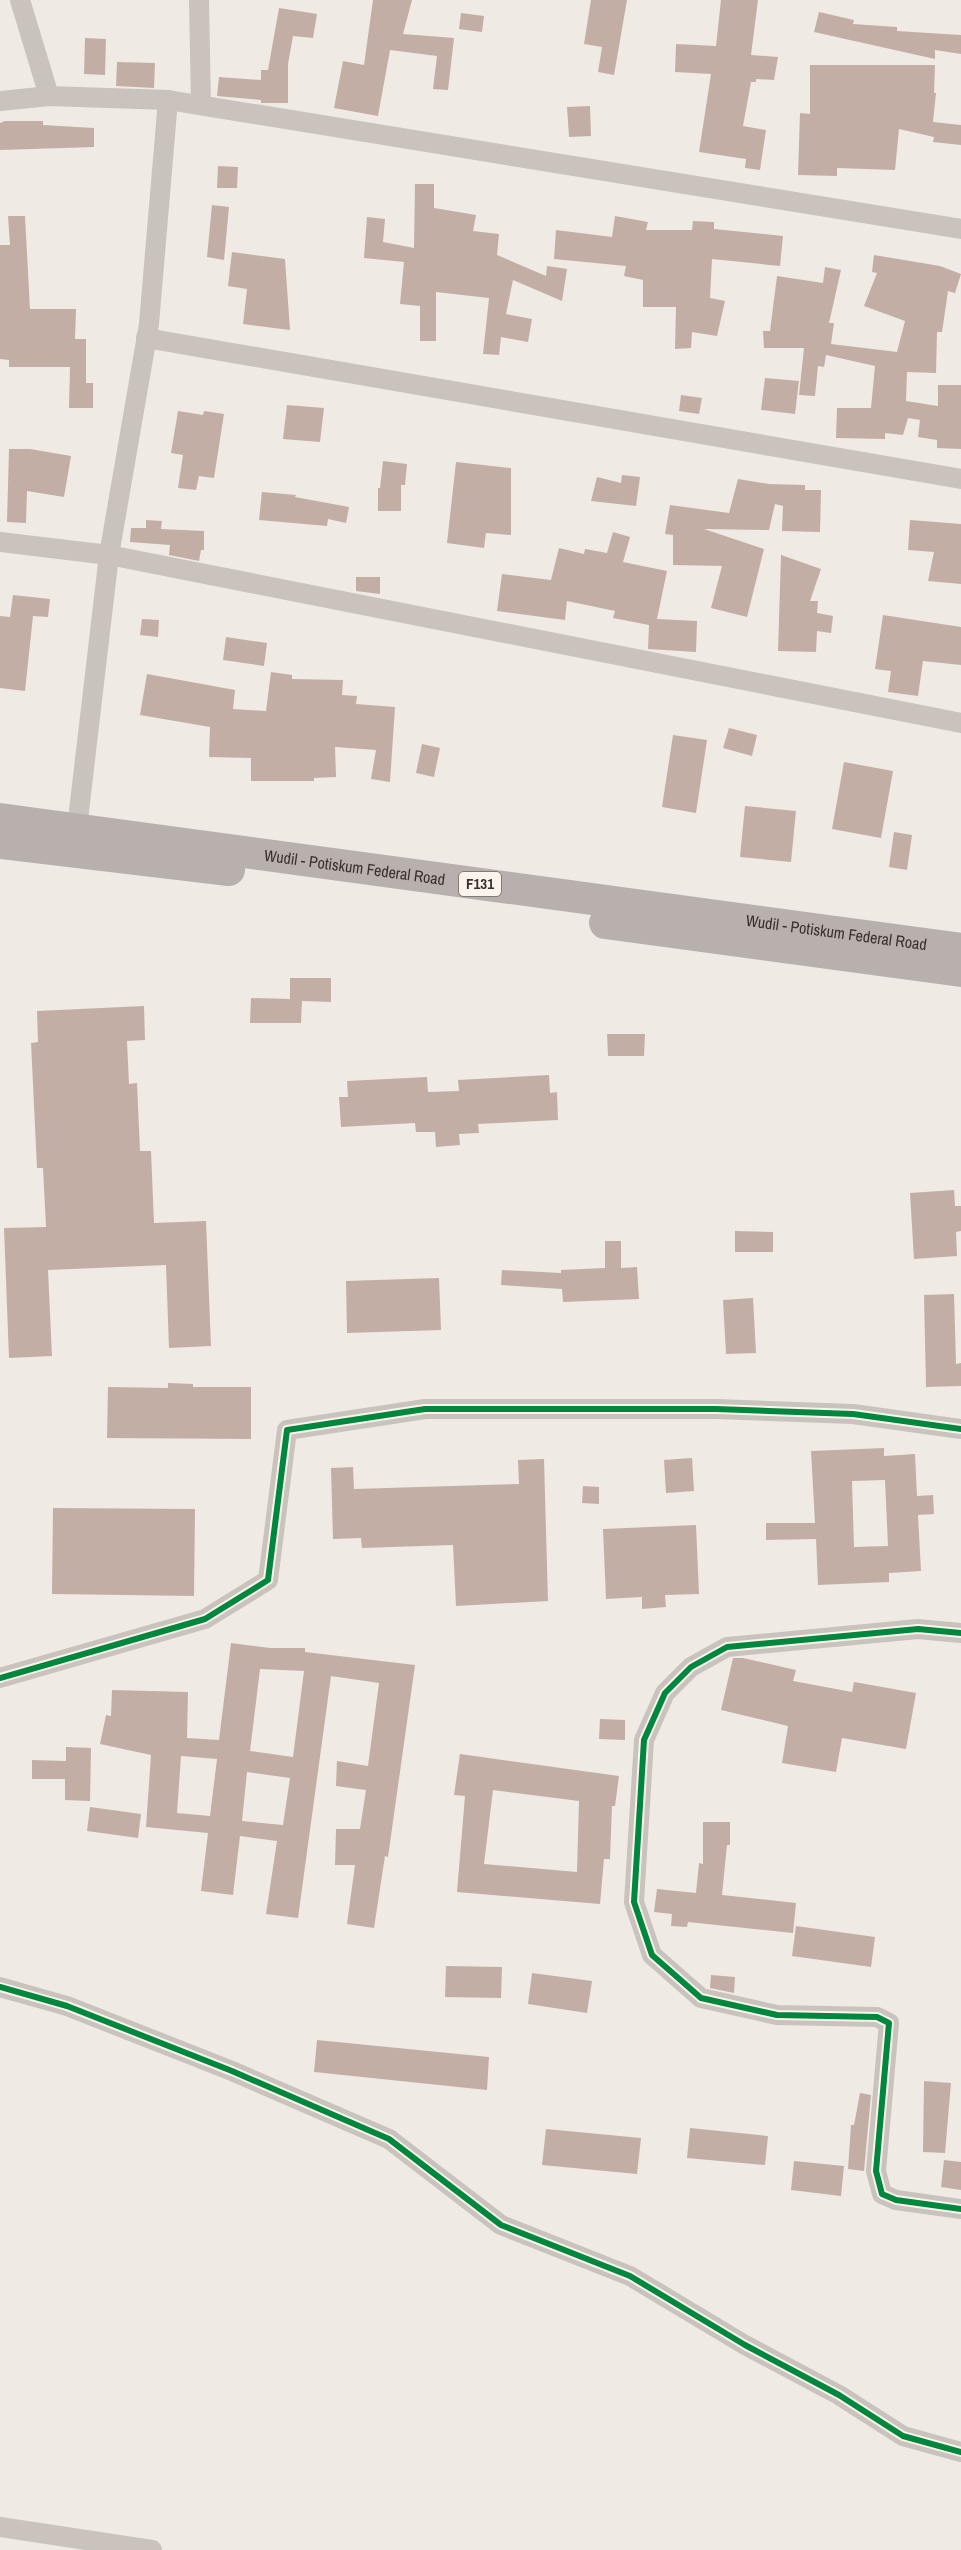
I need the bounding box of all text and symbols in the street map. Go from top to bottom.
street label: Wudil - Potiskum Federal Road [263,844,447,890]
road number: F131 [459,872,501,896]
street label: Wudil - Potiskum Federal Road [745,909,928,955]

